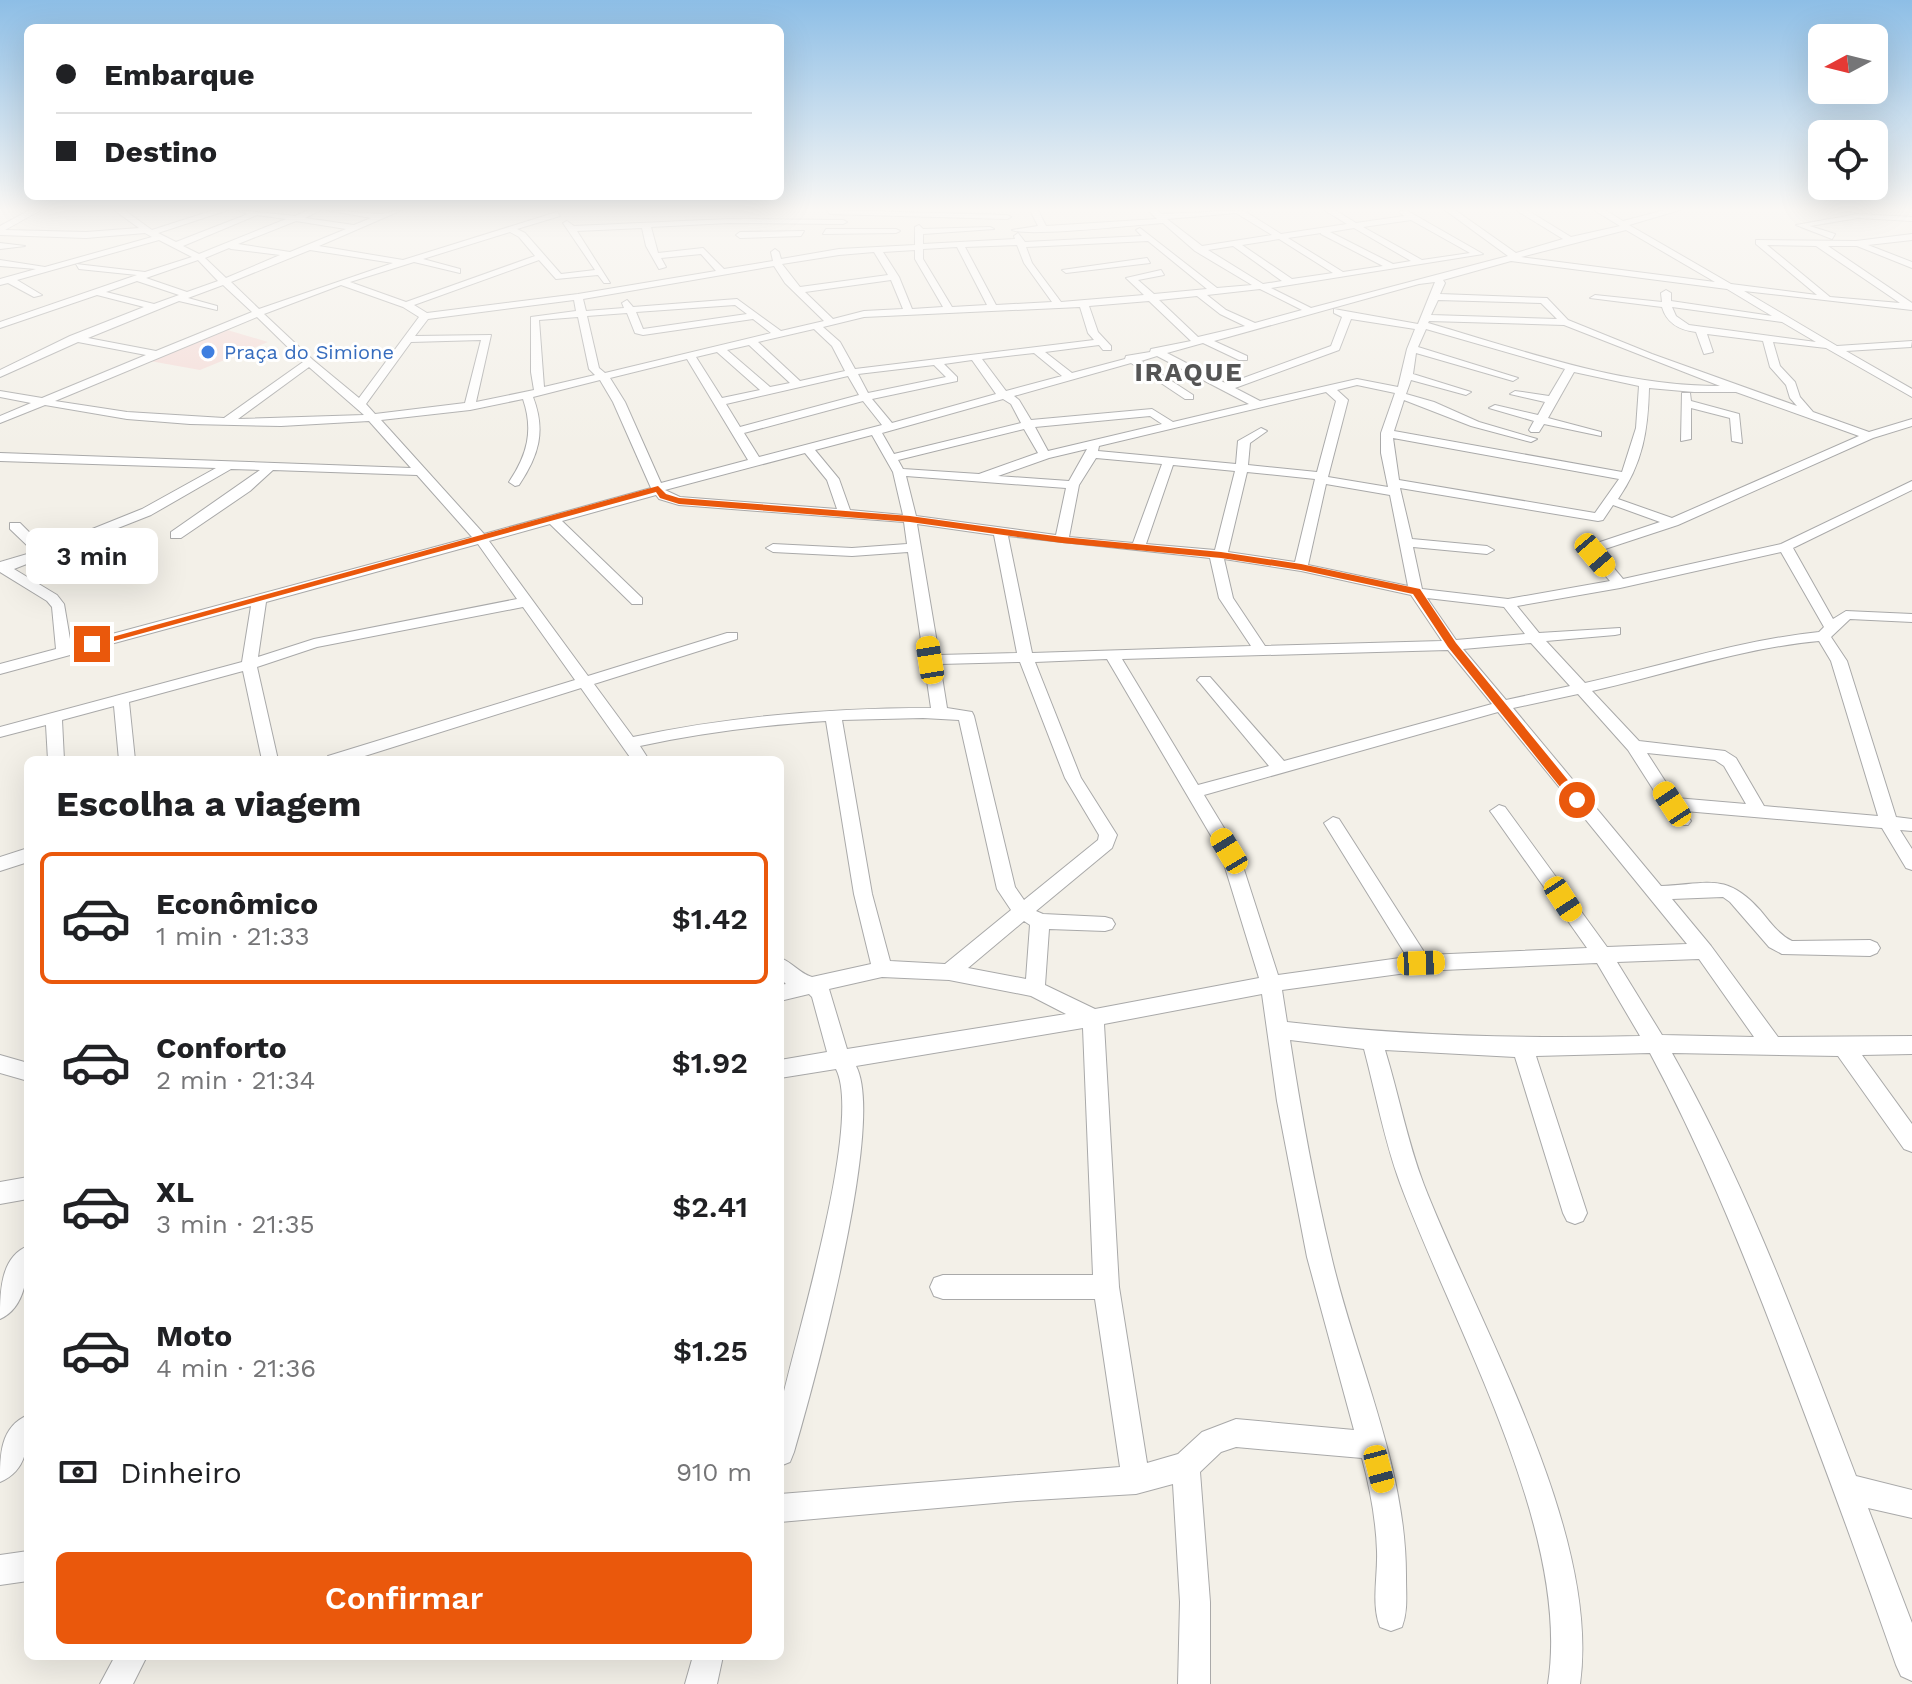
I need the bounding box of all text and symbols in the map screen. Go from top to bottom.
north arrow [1808,24,1888,104]
map controls [1808,24,1888,200]
text: Embarque [104,57,255,92]
button: locate [1808,120,1888,200]
text: Destino [104,134,217,169]
place label: Praça do Simione [224,340,394,364]
marker: Praça do Simione [199,343,217,361]
district label: IRAQUE [1134,357,1244,387]
callout: 3 min [26,528,158,584]
car [1570,529,1620,581]
text: 3 min [56,541,128,571]
route end [74,626,110,662]
car [914,634,946,686]
car [1649,777,1695,831]
route start [1559,782,1595,818]
text: Escolha a viagem [56,783,361,825]
car [1206,824,1252,878]
car [1540,872,1586,926]
icon: car [60,882,132,954]
text: Econômico [156,886,318,921]
text: $1.42 [672,901,748,936]
text: 1 min · 21:33 [156,921,310,951]
car [1397,950,1445,976]
icon: car [60,1026,132,1098]
text: Conforto [156,1030,287,1065]
text: $1.92 [672,1045,748,1080]
text: 2 min · 21:34 [156,1065,315,1095]
icon: car [60,1170,132,1242]
text: XL [156,1174,194,1209]
text: $2.41 [672,1189,748,1224]
text: 3 min · 21:35 [156,1209,315,1239]
icon: car [60,1314,132,1386]
text: Moto [156,1318,232,1353]
text: $1.25 [673,1333,748,1368]
text: 4 min · 21:36 [156,1353,316,1383]
car [1361,1443,1397,1495]
icon: cash [56,1450,100,1494]
text: Dinheiro [120,1455,242,1490]
text: 910 m [676,1457,752,1487]
button: Confirmar [56,1552,752,1644]

